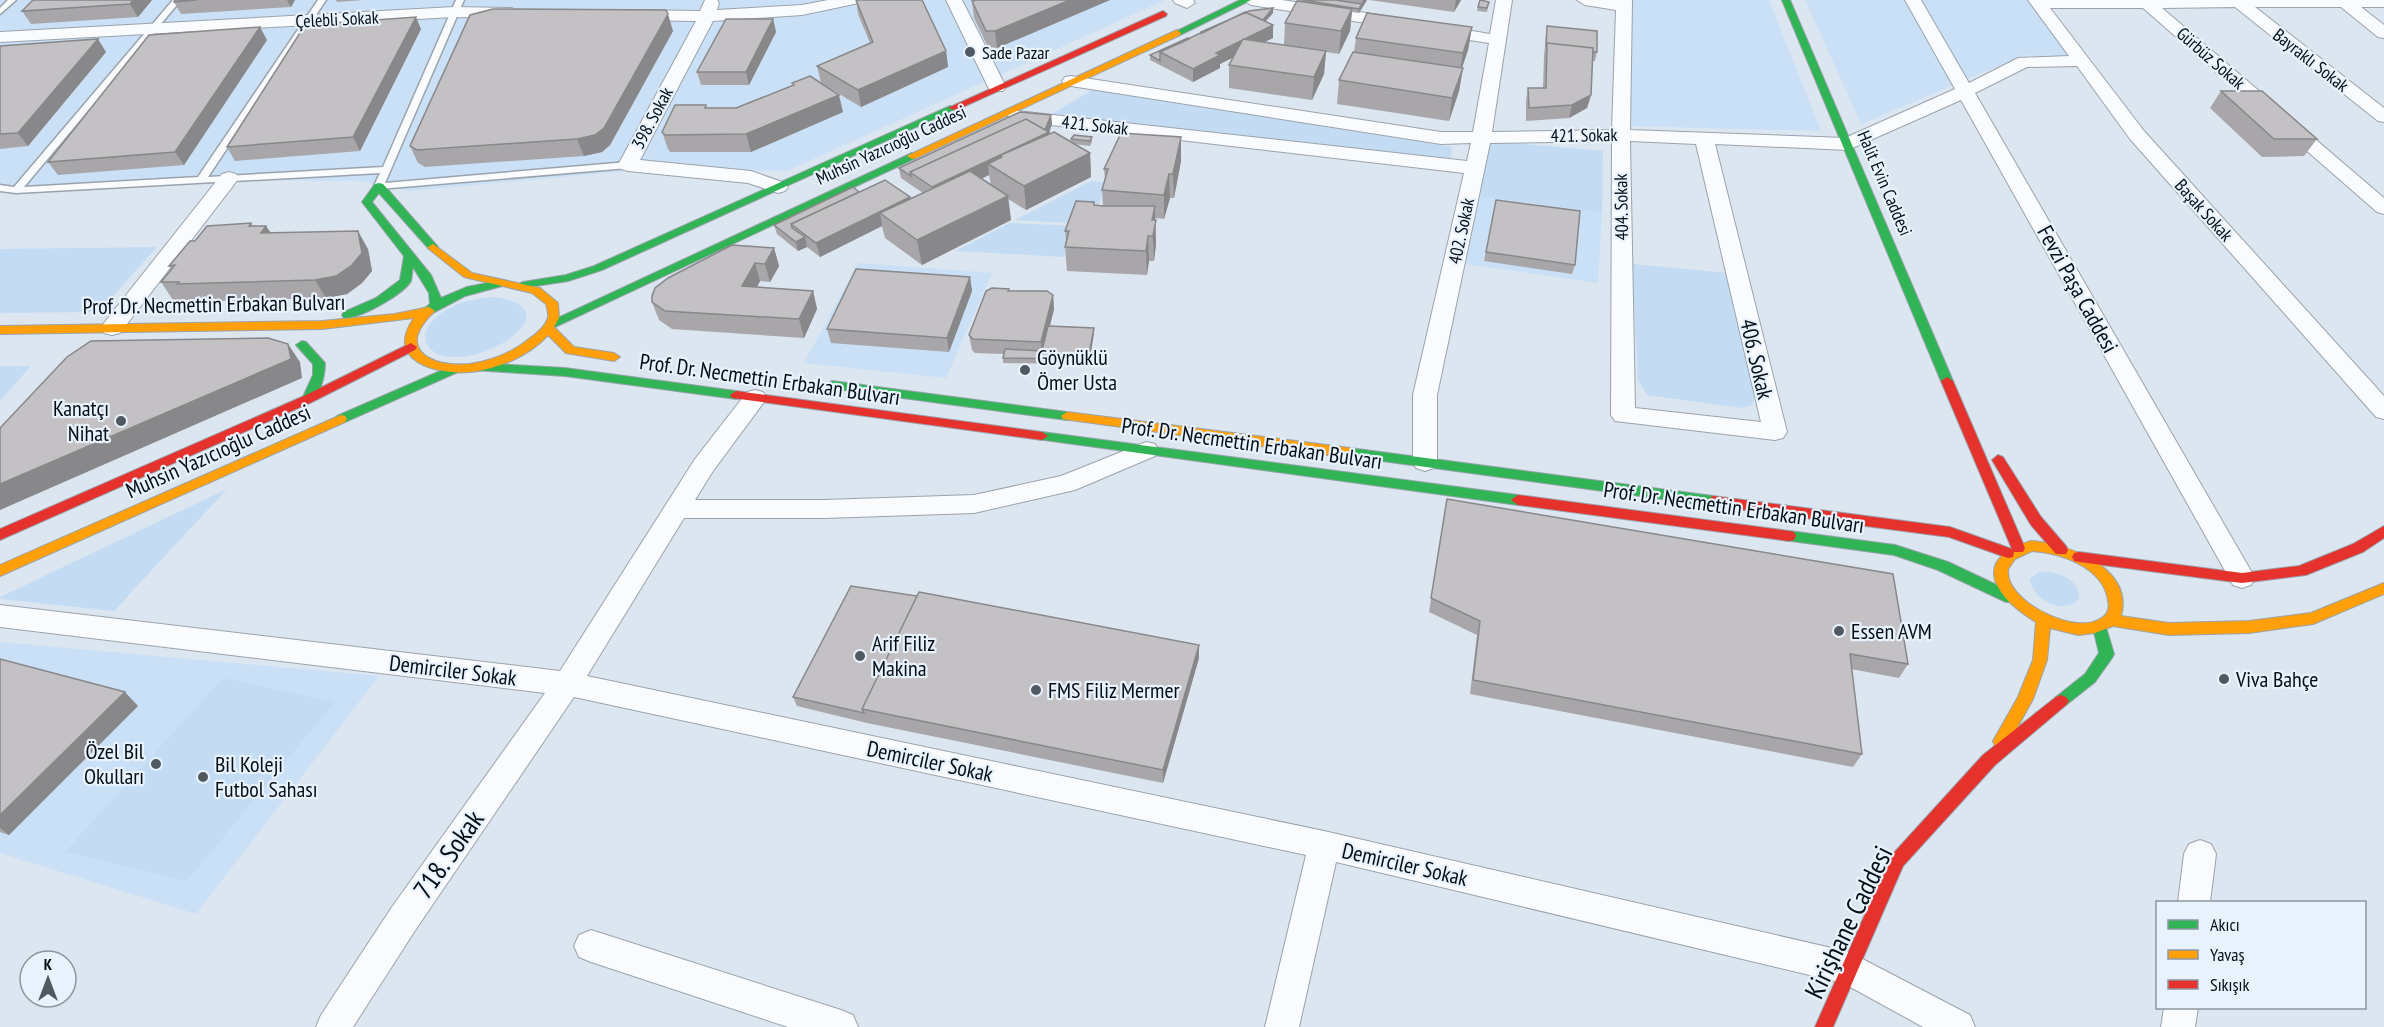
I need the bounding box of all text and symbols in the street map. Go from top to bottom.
street label: Çelebli Sokak [295,5,379,33]
street label: Gürbüz Sokak [2172,22,2250,94]
street label: Bayraklı Sokak [2268,23,2354,97]
place label: Sade Pazar [982,41,1049,64]
marker: Sade Pazar [963,45,977,59]
street label: 398. Sokak [626,83,678,153]
street label: Muhsin Yazıcıoğlu Caddesi [812,100,970,190]
street label: 421. Sokak [1061,110,1129,140]
street label: 421. Sokak [1550,123,1618,147]
street label: Halit Evin Caddesi [1852,127,1918,239]
street label: 404. Sokak [1609,173,1633,241]
street label: Başak Sokak [2170,174,2238,246]
street label: 402. Sokak [1443,196,1479,266]
street label: Fevzi Paşa Caddesi [2031,220,2125,358]
street label: Prof. Dr. Necmettin Erbakan Bulvarı [82,288,346,320]
street label: 406. Sokak [1734,316,1780,402]
place label: Göynüklü Ömer Usta [1037,343,1117,396]
street label: Prof. Dr. Necmettin Erbakan Bulvarı [638,347,902,411]
marker: Göynüklü Ömer Usta [1018,363,1032,377]
place label: Kanatçı Nihat [53,394,109,447]
street label: Muhsin Yazıcıoğlu Caddesi [121,398,315,504]
street label: Prof. Dr. Necmettin Erbakan Bulvarı [1120,411,1384,475]
marker: Kanatçı Nihat [114,414,128,428]
street label: Prof. Dr. Necmettin Erbakan Bulvarı [1602,475,1866,539]
place label: Essen AVM [1851,617,1932,645]
marker: Essen AVM [1832,624,1846,638]
place label: Arif Filiz Makina [872,629,935,682]
street label: Demirciler Sokak [388,648,519,692]
marker: Arif Filiz Makina [853,649,867,663]
place label: Viva Bahçe [2235,665,2318,693]
marker: Viva Bahçe [2217,672,2231,686]
place label: FMS Filiz Mermer [1048,676,1180,704]
marker: FMS Filiz Mermer [1029,683,1043,697]
street label: Demirciler Sokak [864,734,996,788]
place label: Özel Bil Okulları [84,737,145,790]
place label: Bil Koleji Futbol Sahası [215,750,317,803]
marker: Özel Bil Okulları [149,757,163,771]
marker: Bil Koleji Futbol Sahası [196,770,210,784]
street label: 718. Sokak [405,803,491,905]
street label: Demirciler Sokak [1339,836,1471,892]
street label: Kirişhane Caddesi [1796,840,1900,1004]
legend [2156,901,2366,1009]
text: Akıcı [2210,913,2240,936]
text: Yavaş [2210,943,2245,966]
north arrow [18,949,78,1009]
text: K [44,954,53,974]
text: Sıkışık [2210,973,2249,996]

